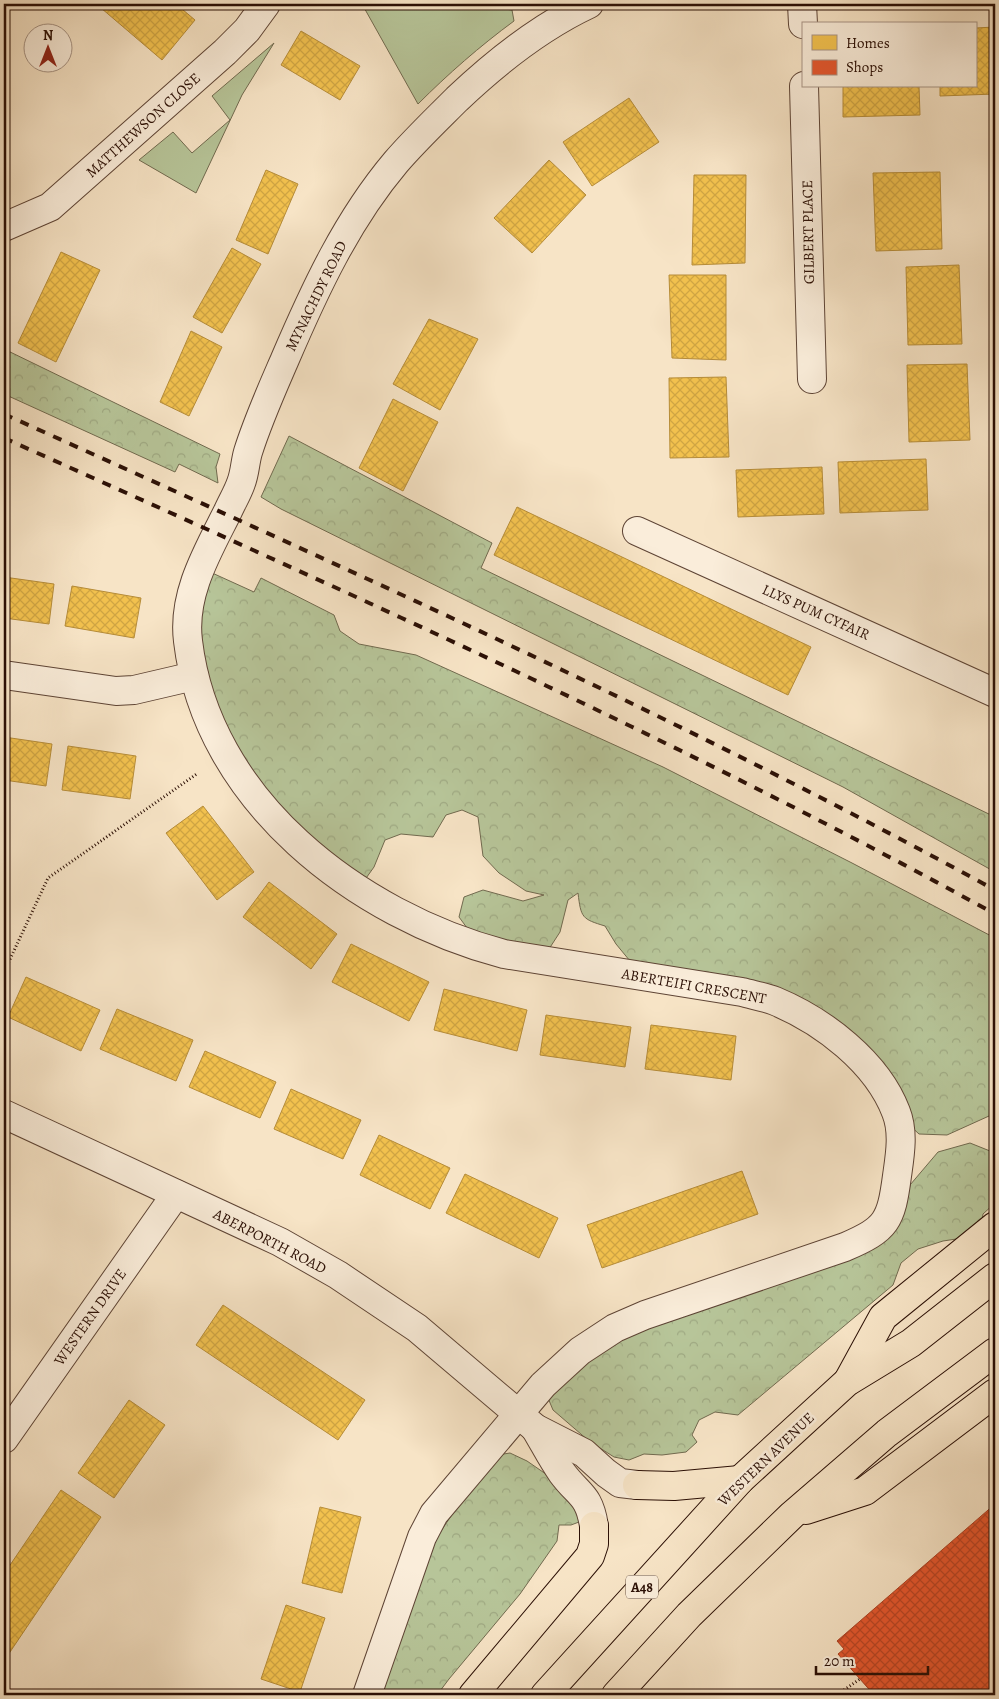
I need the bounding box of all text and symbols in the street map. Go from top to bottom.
north arrow [22,22,72,72]
legend [802,22,976,88]
text: N [43,26,53,45]
text: Homes [846,33,890,53]
text: Shops [846,57,883,77]
street label: MATTHEWSON CLOSE [81,68,205,182]
street label: GILBERT PLACE [797,180,819,284]
street label: MYNACHDY ROAD [281,238,351,354]
street label: LLYS PUM CYFAIR [759,579,874,645]
street label: ABERTEIFI CRESCENT [619,963,769,1009]
street label: ABERPORTH ROAD [209,1203,330,1278]
street label: WESTERN DRIVE [49,1265,131,1370]
street label: WESTERN AVENUE [713,1408,819,1511]
road number: A48 [626,1575,658,1598]
scale bar [816,1644,929,1676]
text: 20 m [824,1651,855,1671]

